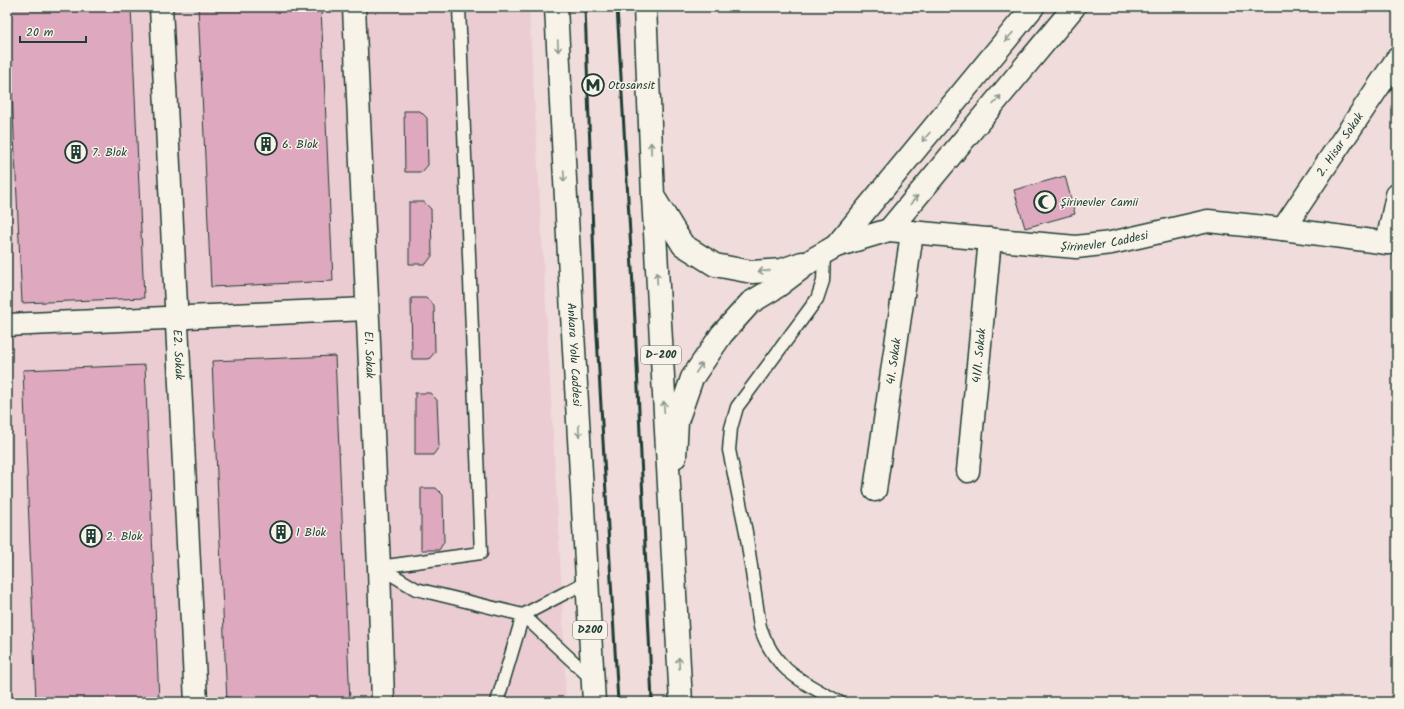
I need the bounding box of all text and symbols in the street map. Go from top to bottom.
scale bar [20,18,86,44]
text: 20 m [26,23,54,42]
one-way arrow [1004,32,1013,42]
one-way arrow [554,39,562,52]
metro station icon: Otosansit [580,72,606,98]
place label: Otosansit [608,76,656,95]
one-way arrow [992,95,1001,106]
street label: 2. Hisar Sokak [1311,108,1368,180]
building icon: 6. Blok [253,131,279,157]
one-way arrow [921,132,930,143]
place label: 6. Blok [282,135,318,154]
building icon: 7. Blok [63,139,89,165]
one-way arrow [647,142,655,155]
place label: 7. Blok [92,143,127,162]
one-way arrow [560,169,567,182]
mosque icon: Şirinevler Camii [1032,189,1058,215]
place label: Şirinevler Camii [1060,193,1139,212]
one-way arrow [909,195,918,206]
street label: Şirinevler Caddesi [1060,225,1151,257]
one-way arrow [758,268,771,275]
one-way arrow [654,272,661,285]
street label: Ankara Yolu Caddesi [562,302,587,408]
street label: 41/1. Sokak [967,327,991,384]
street label: E2. Sokak [168,329,189,381]
street label: E1. Sokak [359,331,380,379]
street label: 41. Sokak [881,336,906,386]
road number: D-200 [641,346,681,364]
one-way arrow [695,363,703,374]
one-way arrow [661,401,668,414]
one-way arrow [575,424,582,437]
building icon: 1 Blok [268,519,294,545]
building icon: 2. Blok [78,523,104,549]
place label: 1 Blok [296,523,327,542]
place label: 2. Blok [106,527,143,546]
road number: D200 [573,621,607,639]
one-way arrow [675,657,682,670]

